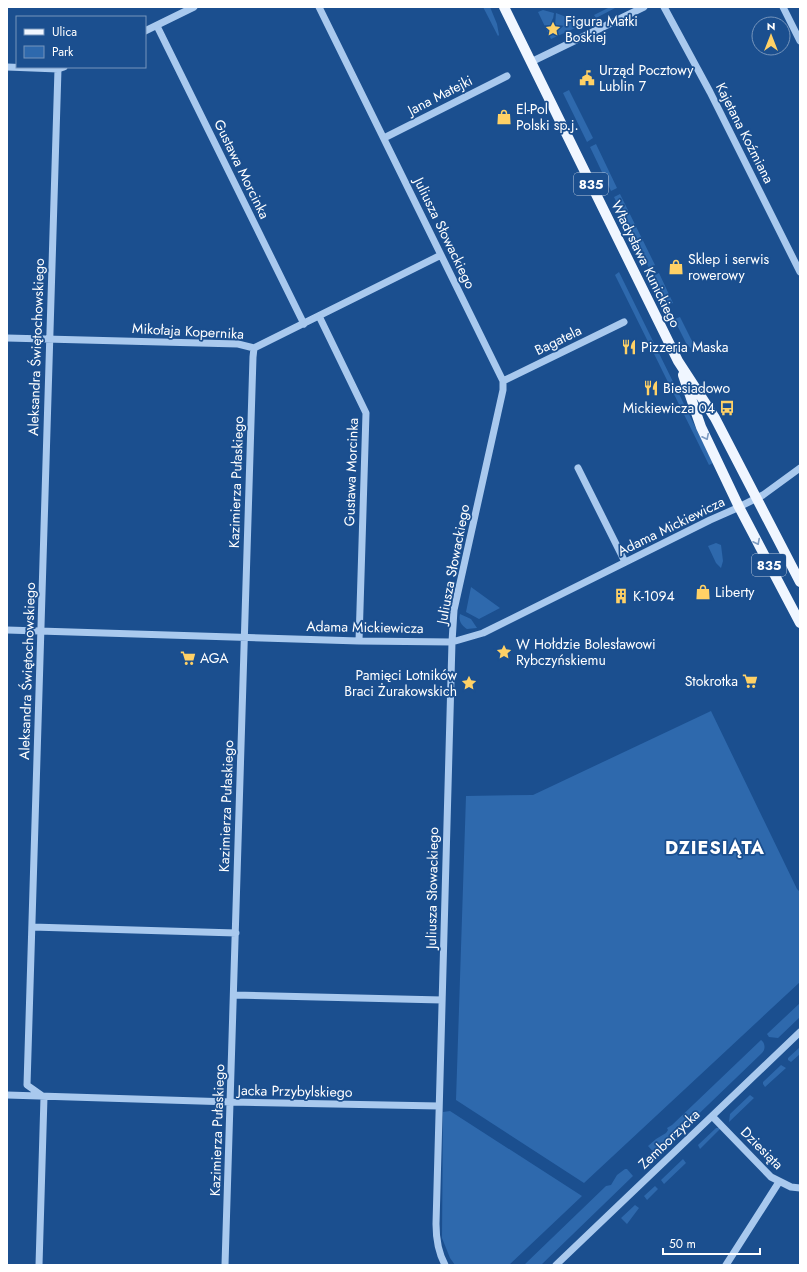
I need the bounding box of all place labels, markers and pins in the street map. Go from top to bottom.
place label: Figura Matki Boskiej [565,11,638,47]
place icon: Figura Matki Boskiej [544,20,562,38]
place label: Urząd Pocztowy Lublin 7 [599,60,694,96]
public building icon: Urząd Pocztowy Lublin 7 [578,69,596,87]
place label: El-Pol Polski sp.j. [516,99,579,135]
shop icon: El-Pol Polski sp.j. [495,108,513,126]
place label: Sklep i serwis rowerowy [688,249,770,285]
shop icon: Sklep i serwis rowerowy [667,258,685,276]
place label: Pizzeria Maska [641,337,729,357]
restaurant icon: Pizzeria Maska [620,338,638,356]
place label: Biesiadowo [663,378,730,398]
restaurant icon: Biesiadowo [642,379,660,397]
place label: Mickiewicza 04 [623,398,715,418]
bus stop icon: Mickiewicza 04 [718,399,736,417]
place label: Liberty [715,582,755,602]
shop icon: Liberty [694,583,712,601]
place label: K-1094 [633,586,675,606]
building icon: K-1094 [612,587,630,605]
place label: W Hołdzie Bolesławowi Rybczyńskiemu [516,634,656,670]
place icon: W Hołdzie Bolesławowi Rybczyńskiemu [495,643,513,661]
place label: AGA [200,648,229,668]
supermarket icon: AGA [179,649,197,667]
place label: Pamięci Lotników Braci Żurakowskich [344,665,457,701]
place label: Stokrotka [685,671,738,691]
supermarket icon: Stokrotka [741,672,759,690]
place icon: Pamięci Lotników Braci Żurakowskich [460,674,478,692]

